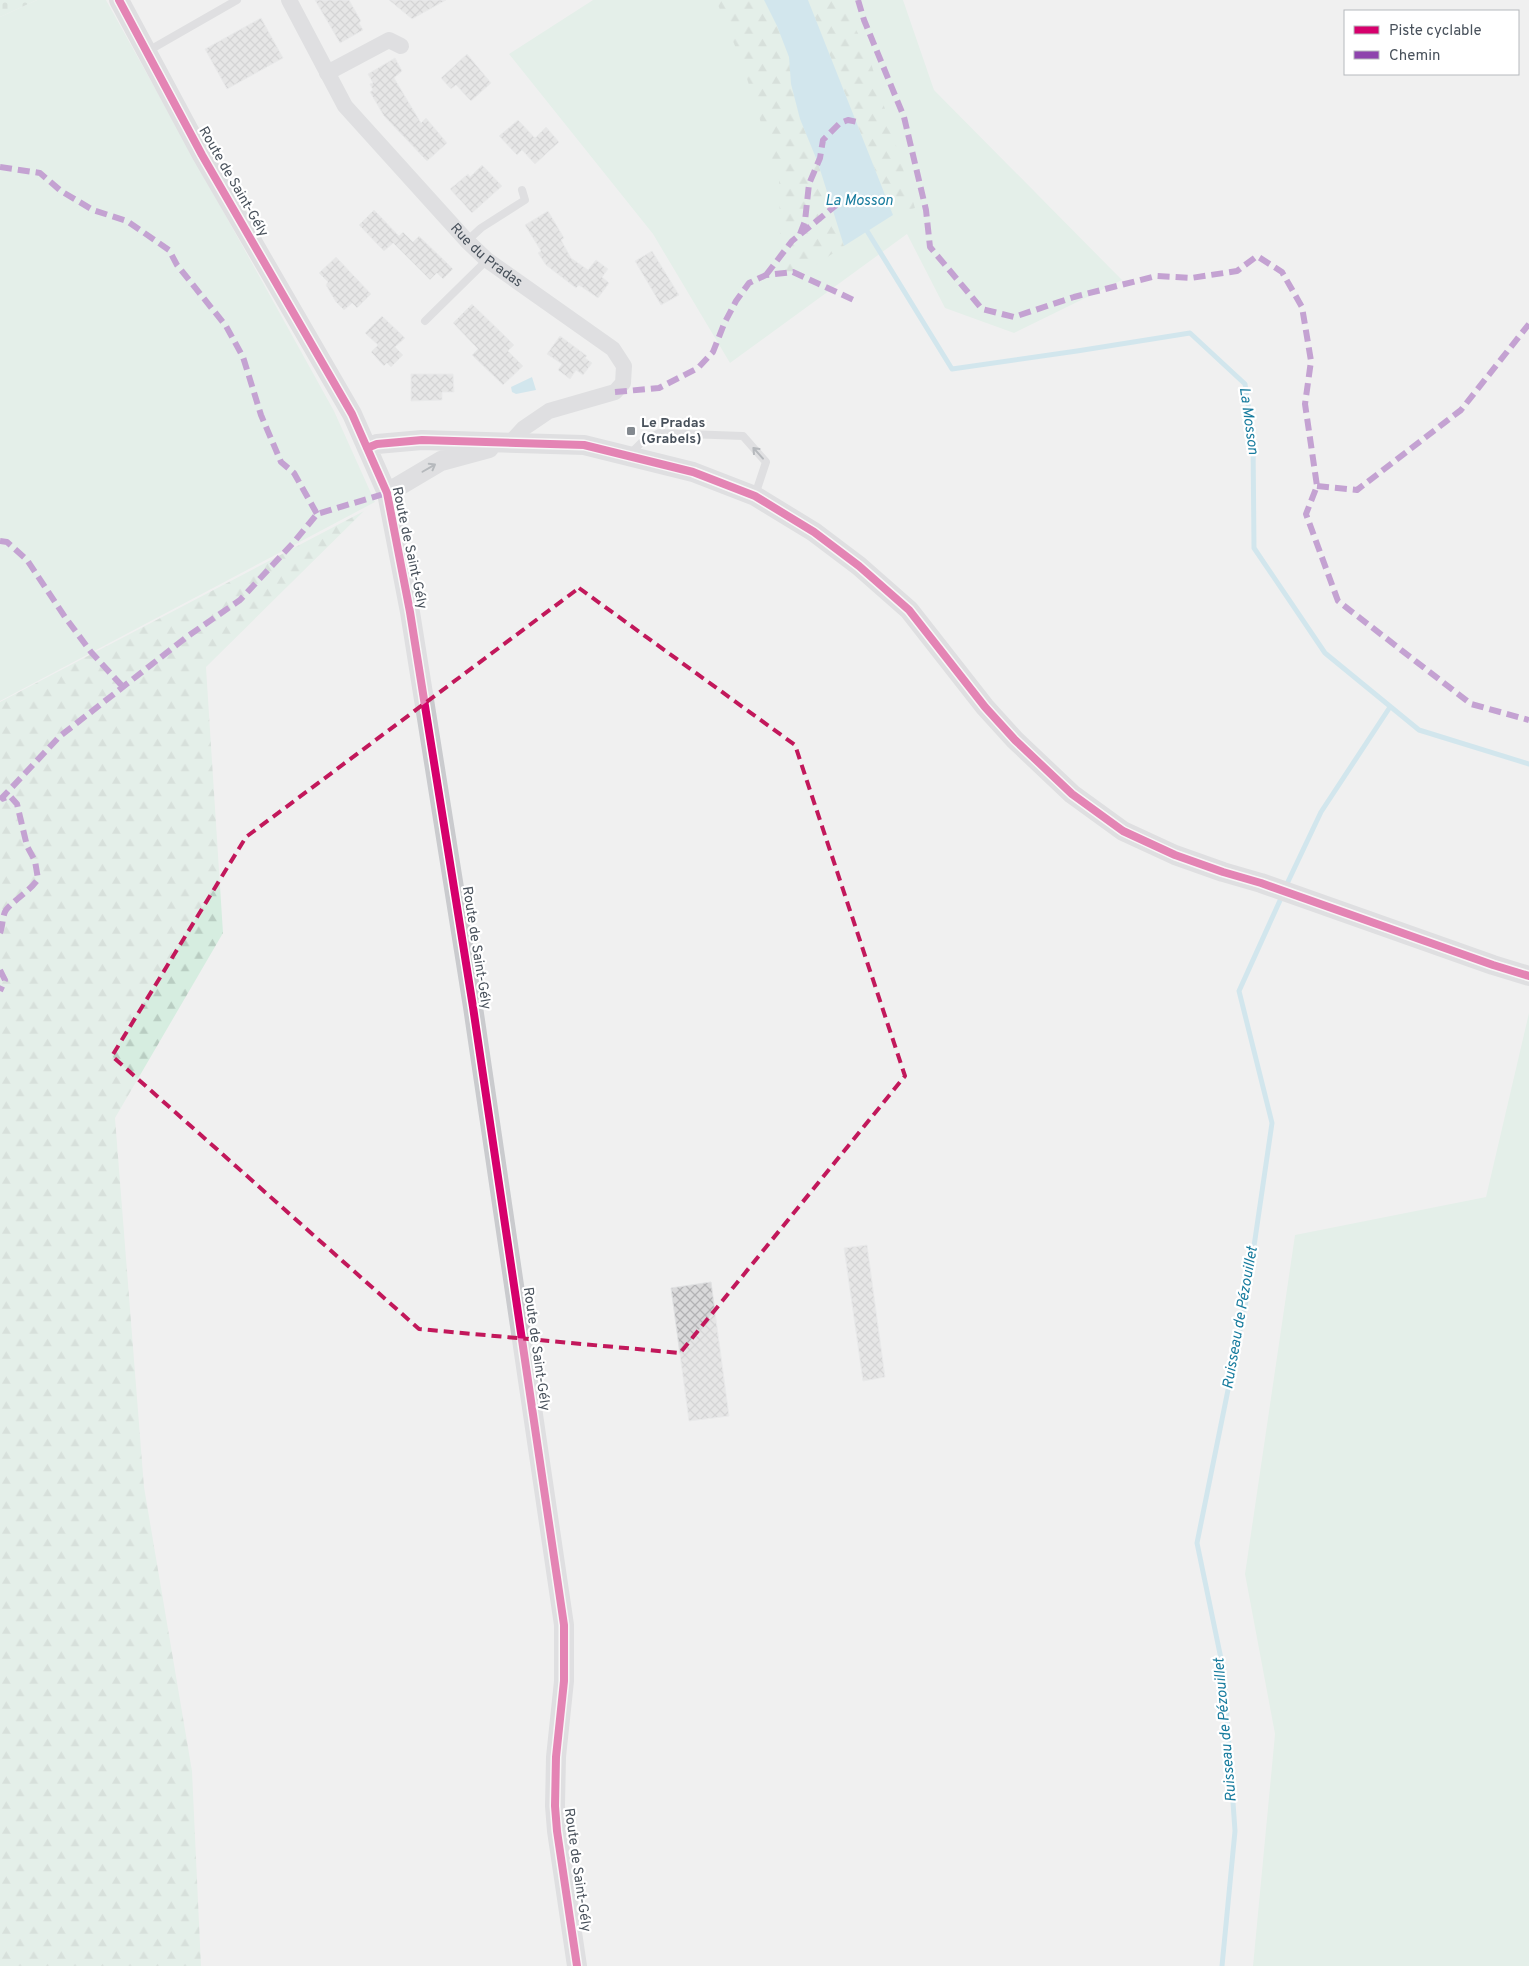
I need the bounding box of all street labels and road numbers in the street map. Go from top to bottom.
street label: Route de Saint-Gély [194,124,272,240]
street label: Rue du Pradas [447,220,526,291]
street label: Route de Saint-Gély [388,485,430,611]
street label: Route de Saint-Gély [458,885,494,1011]
street label: Route de Saint-Gély [519,1286,553,1412]
street label: Route de Saint-Gély [560,1807,594,1933]

